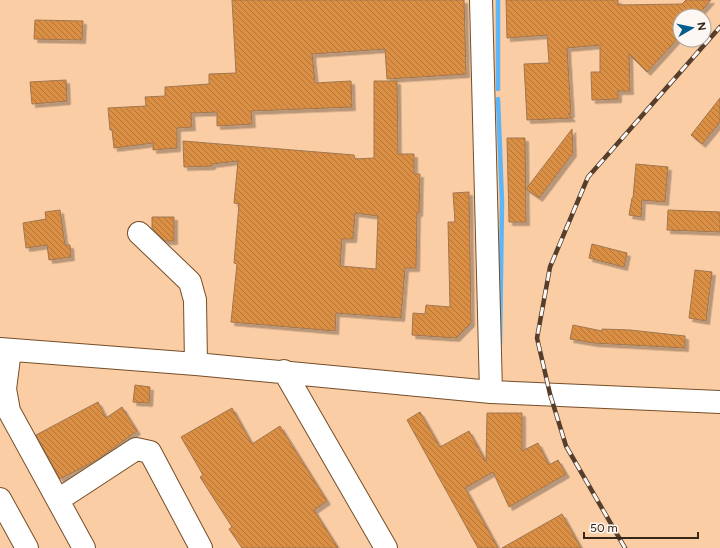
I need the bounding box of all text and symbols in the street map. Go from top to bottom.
north arrow [672,8,712,48]
text: N [694,21,708,32]
scale bar [584,514,698,540]
text: 50 m [590,521,618,535]

